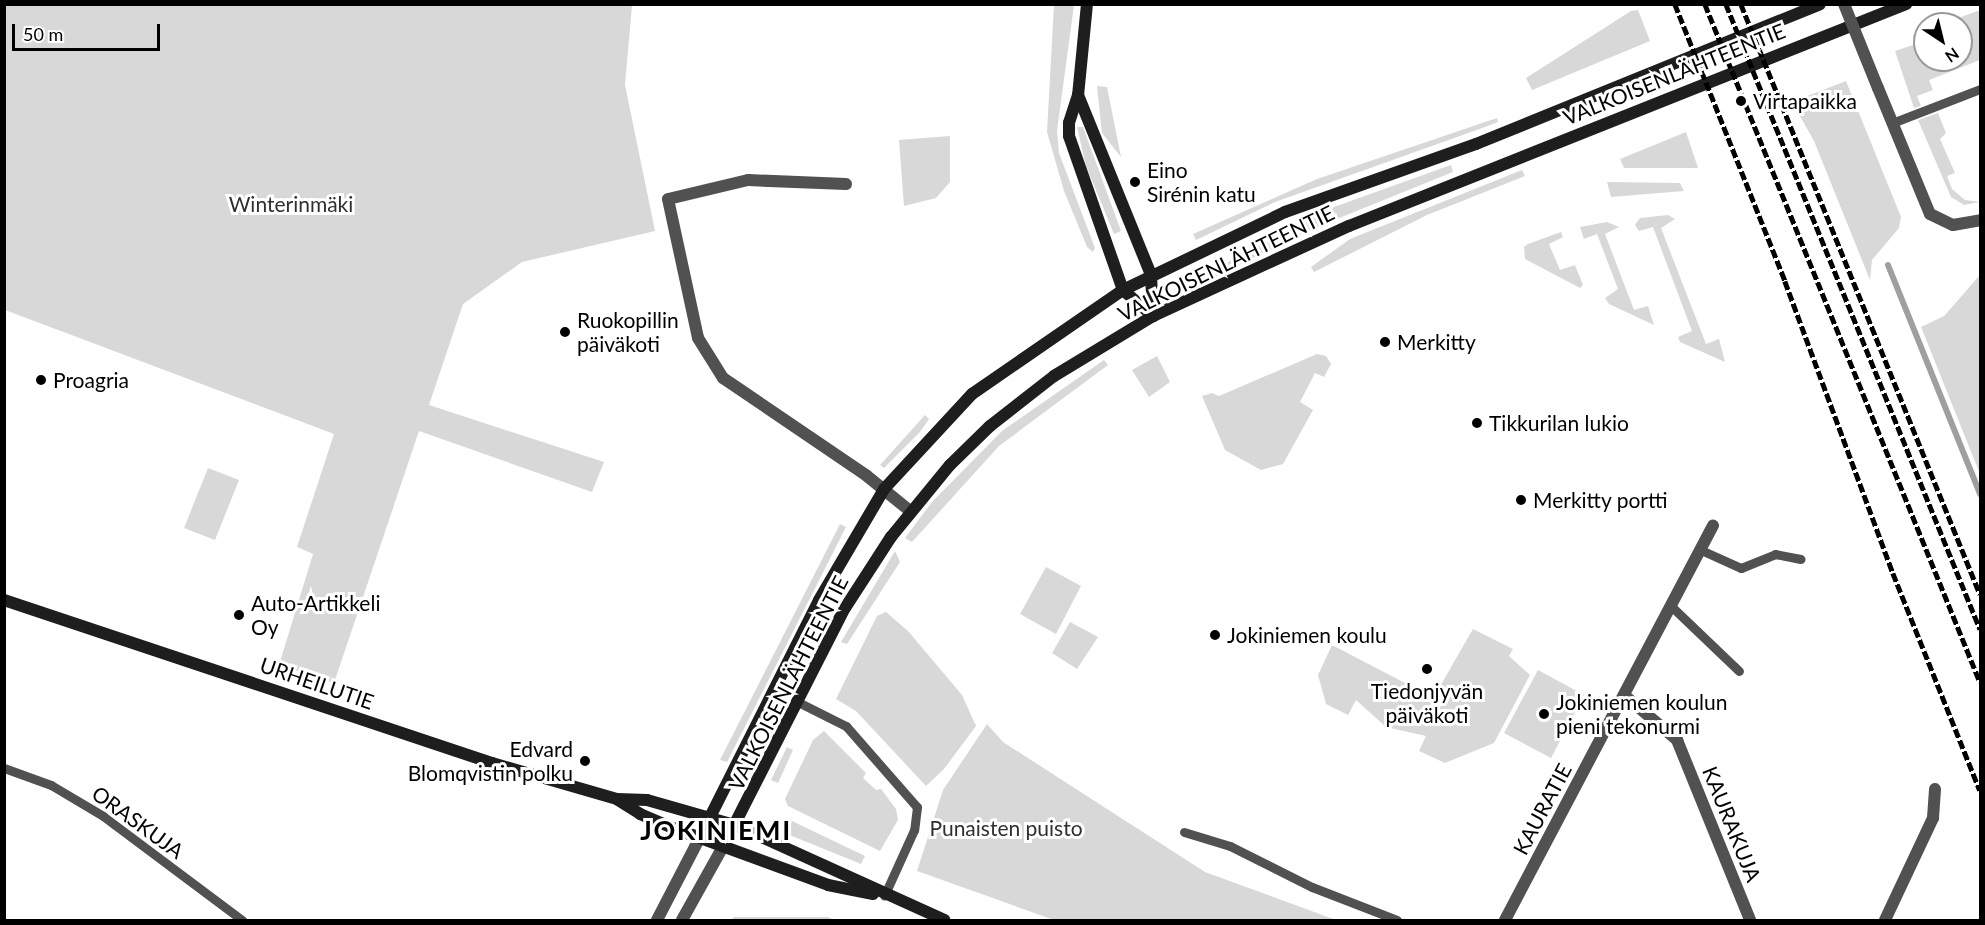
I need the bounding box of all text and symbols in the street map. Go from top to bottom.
scale bar [15,12,164,50]
north arrow [1913,12,1973,72]
street label: VALKOISENLÄHTEENTIE [1559,18,1789,130]
text: 50 m [23,23,63,45]
text: N [1942,44,1963,67]
place label: Virtapaikka [1753,88,1857,114]
marker: Virtapaikka [1734,94,1748,108]
place label: Eino Sirénin katu [1147,157,1256,207]
marker: Eino Sirénin katu [1128,175,1142,189]
park label: Winterinmäki [229,191,353,217]
street label: VALKOISENLÄHTEENTIE [1114,200,1338,326]
place label: Ruokopillin päiväkoti [577,307,679,357]
marker: Ruokopillin päiväkoti [558,325,572,339]
place label: Merkitty [1397,329,1476,355]
marker: Merkitty [1378,335,1392,349]
place label: Proagria [53,367,129,393]
marker: Proagria [34,373,48,387]
place label: Tikkurilan lukio [1489,410,1629,436]
marker: Tikkurilan lukio [1470,416,1484,430]
place label: Merkitty portti [1533,487,1668,513]
marker: Merkitty portti [1514,493,1528,507]
street label: VALKOISENLÄHTEENTIE [723,571,853,795]
place label: Auto-Artikkeli Oy [251,590,380,640]
marker: Auto-Artikkeli Oy [232,608,246,622]
place label: Jokiniemen koulu [1227,622,1387,648]
marker: Jokiniemen koulu [1208,628,1222,642]
street label: URHEILUTIE [257,652,377,714]
marker: Tiedonjyvän päiväkoti [1420,662,1434,676]
place label: Tiedonjyvän päiväkoti [1371,678,1483,728]
place label: Jokiniemen koulun pieni tekonurmi [1556,689,1727,739]
marker: Jokiniemen koulun pieni tekonurmi [1537,707,1551,721]
place label: Edvard Blomqvistin polku [408,736,573,786]
marker: Edvard Blomqvistin polku [578,754,592,768]
street label: KAURATIE [1508,759,1576,859]
street label: KAURAKUJA [1697,763,1767,885]
street label: ORASKUJA [87,780,189,864]
district label: JOKINIEMI [640,814,792,846]
park label: Punaisten puisto [929,815,1083,841]

